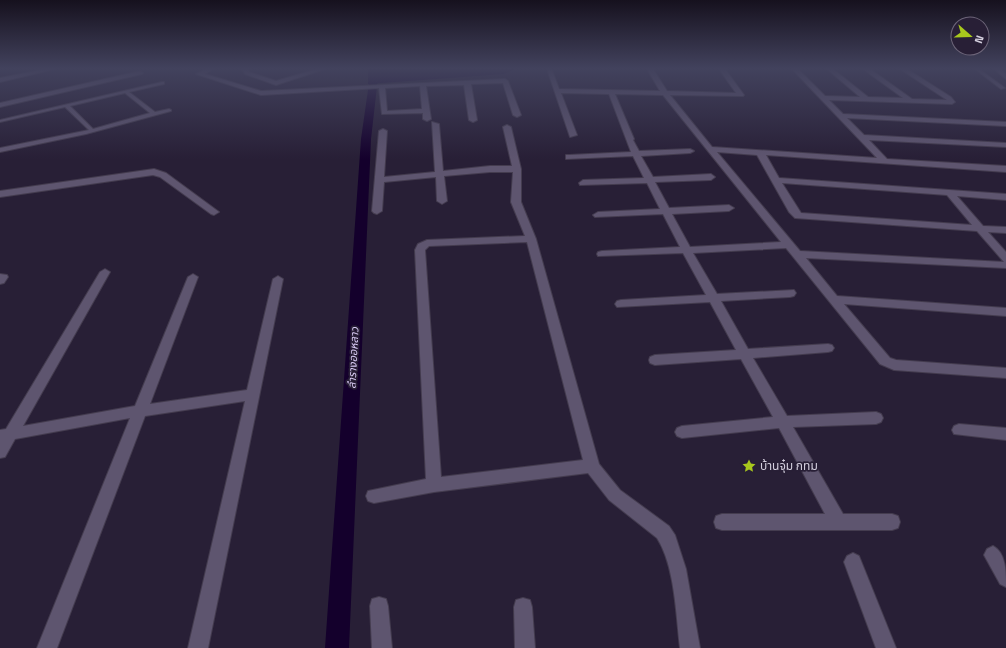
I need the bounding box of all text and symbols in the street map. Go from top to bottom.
north arrow [950,16,990,56]
text: N [971,33,988,46]
water label: ลำรางออหลาว [343,326,363,389]
place label: บ้านจุ๋ม กทม [760,456,818,475]
place icon: บ้านจุ๋ม กทม [741,458,757,474]

